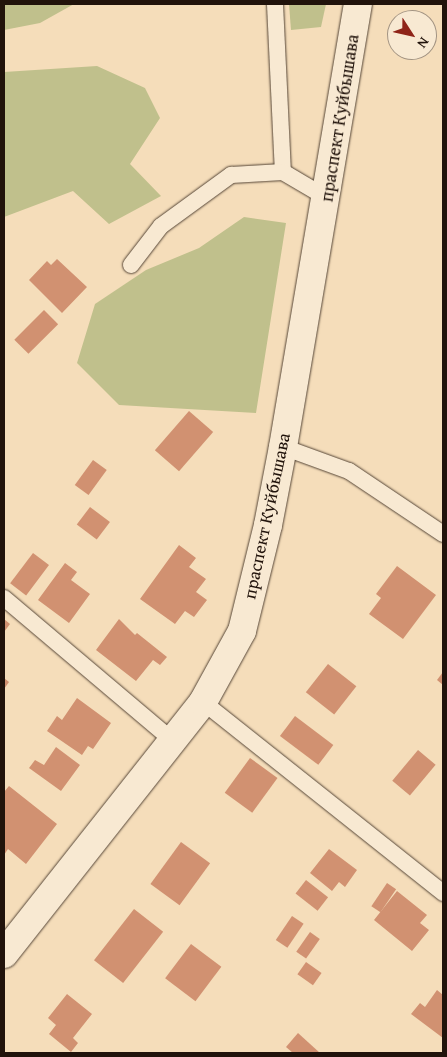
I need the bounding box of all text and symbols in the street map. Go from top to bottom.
north arrow [387,10,437,60]
street label: праспект Куйбышава [316,33,364,203]
text: N [413,33,434,53]
street label: праспект Куйбышава [239,431,295,601]

